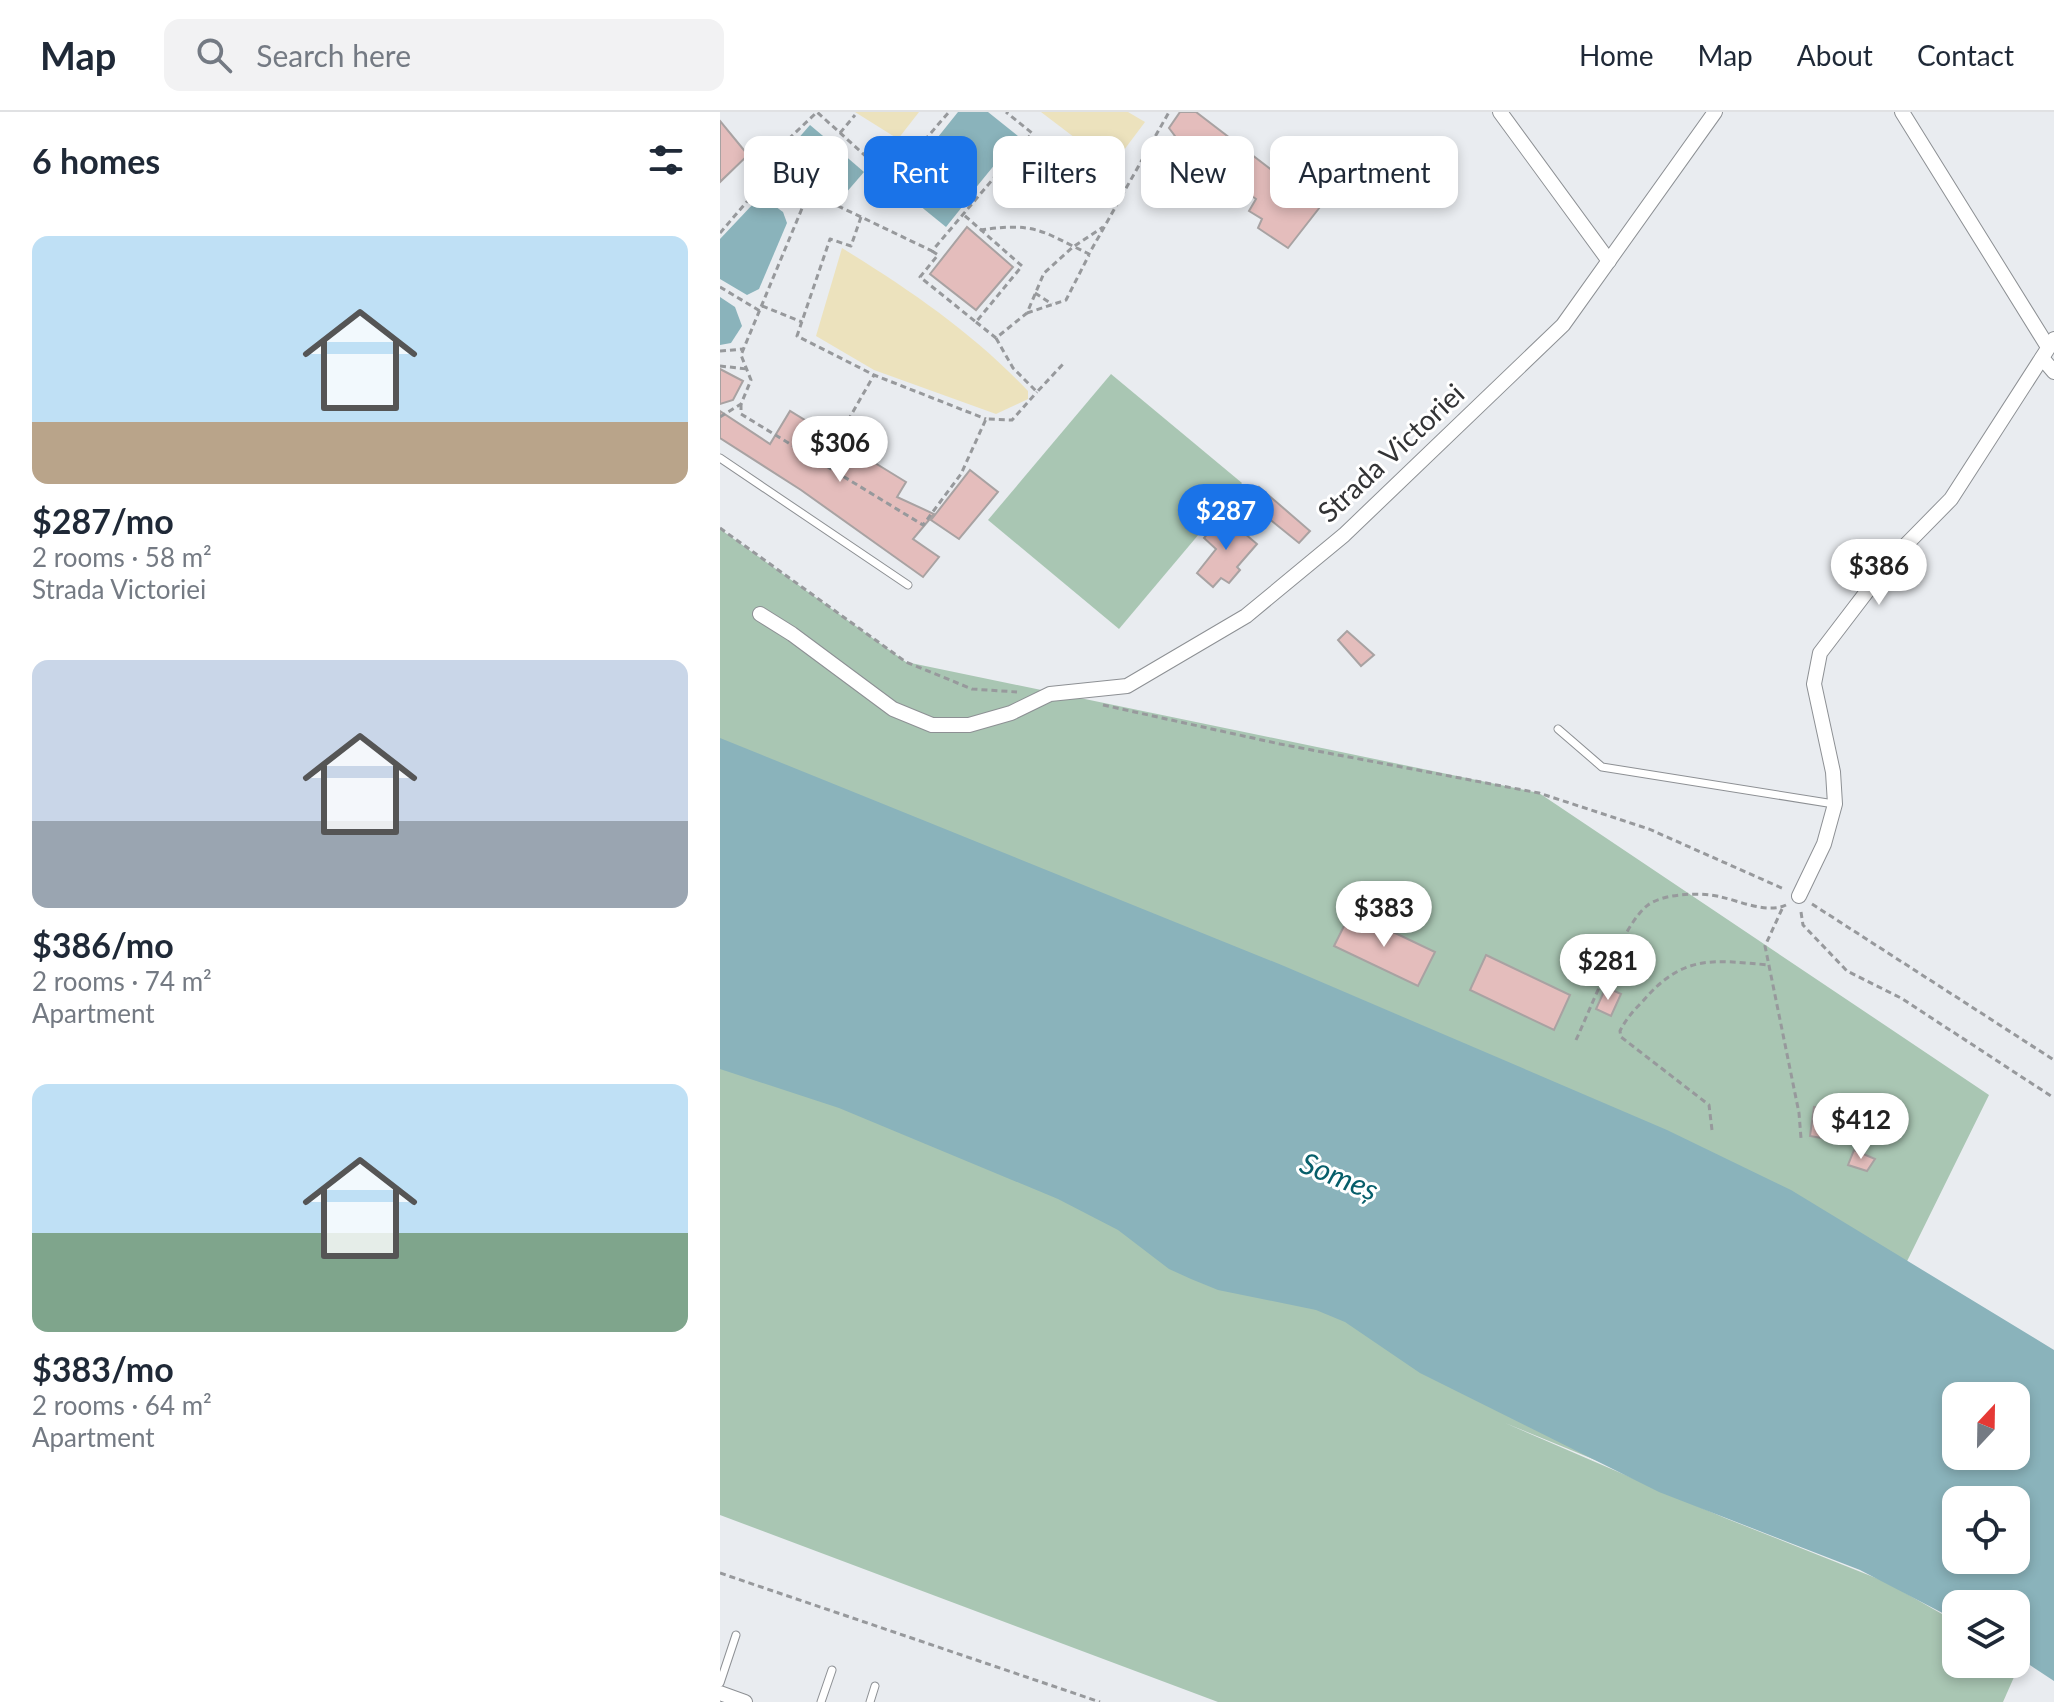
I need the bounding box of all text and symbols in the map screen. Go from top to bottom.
search box [164,19,724,91]
text: Map [40,32,116,78]
icon: search [192,33,236,77]
text: Search here [256,37,411,73]
text: Home [1579,38,1654,72]
text: Map [1698,38,1753,72]
text: About [1797,38,1873,72]
text: Contact [1917,38,2014,72]
chip: Buy [744,136,848,208]
chip: Rent [864,136,977,208]
chip: Filters [993,136,1125,208]
chip: New [1141,136,1254,208]
chip: Apartment [1270,136,1458,208]
icon: filters [644,138,688,182]
text: 6 homes [32,140,160,181]
icon: home [288,288,432,432]
street label: Strada Victoriei [1310,376,1470,529]
pin: $306 [793,416,887,484]
text: $306 [810,426,870,458]
pin: $287 [1179,484,1273,552]
text: $287 [1196,494,1256,526]
text: $287/mo [32,500,174,541]
pin: $386 [1832,539,1926,607]
text: 2 rooms · 58 m² [32,541,212,573]
text: $386 [1849,549,1909,581]
text: Strada Victoriei [32,573,206,605]
icon: home [288,712,432,856]
pin: $383 [1337,881,1431,949]
text: $383 [1354,891,1414,923]
text: $386/mo [32,924,174,965]
pin: $281 [1561,934,1655,1002]
text: $281 [1578,944,1638,976]
text: 2 rooms · 74 m² [32,965,212,997]
text: Apartment [32,997,155,1029]
pin: $412 [1814,1093,1908,1161]
text: $412 [1831,1103,1891,1135]
icon: home [288,1136,432,1280]
water label: Someș [1296,1143,1384,1207]
text: $383/mo [32,1348,174,1389]
north arrow [1942,1382,2030,1470]
map controls [1942,1382,2030,1678]
text: 2 rooms · 64 m² [32,1389,212,1421]
text: Apartment [32,1421,155,1453]
button: locate [1942,1486,2030,1574]
button: layers [1942,1590,2030,1678]

